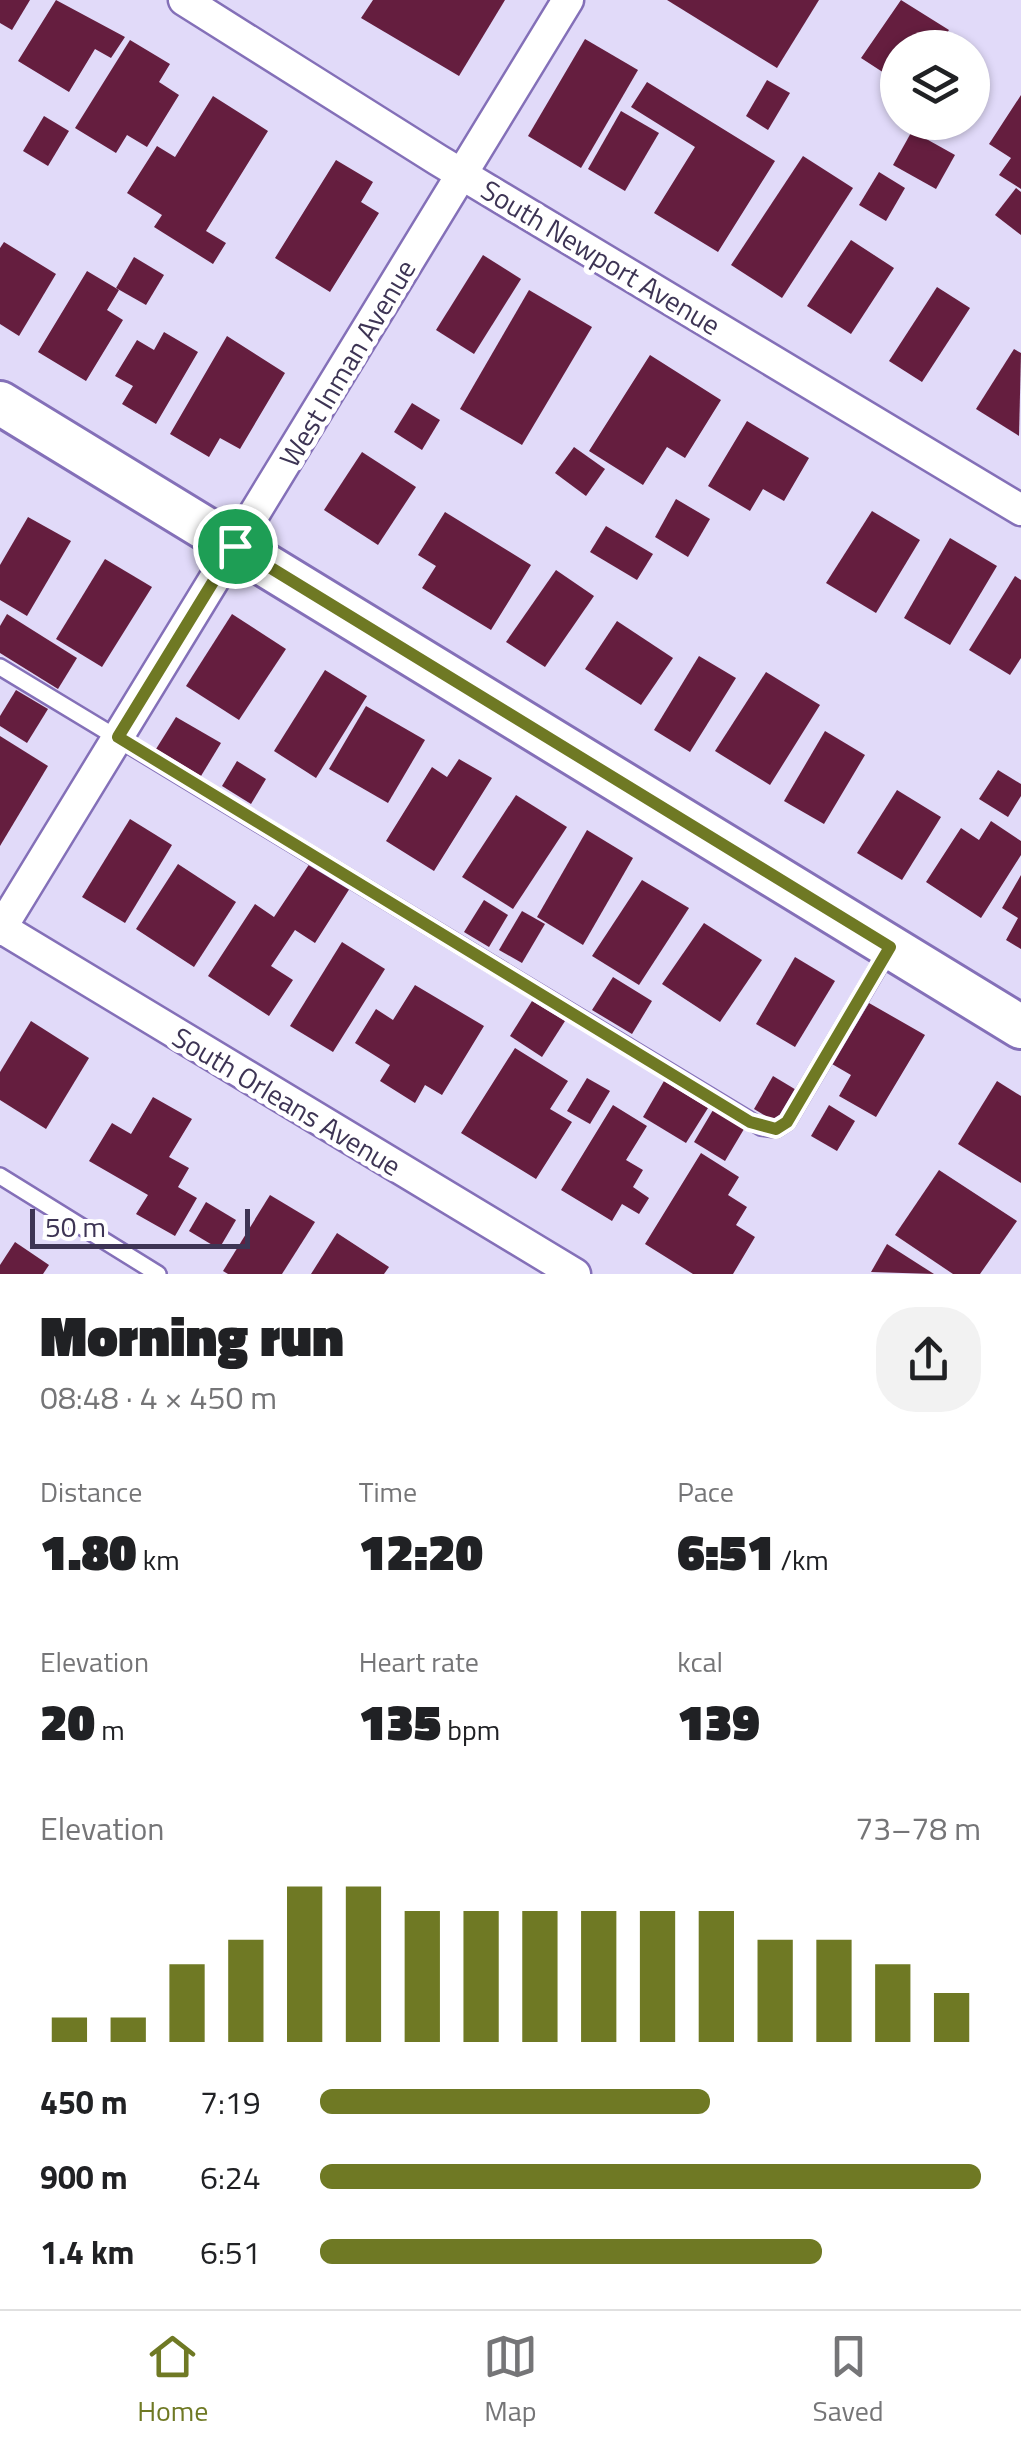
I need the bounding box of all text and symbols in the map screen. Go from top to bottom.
map controls [880,30,990,140]
button: layers [880,30,990,140]
street label: South Newport Avenue [473,168,729,346]
street label: West Inman Avenue [268,251,426,475]
pin [193,504,278,589]
icon: arrive [208,519,263,574]
street label: South Orleans Avenue [164,1015,410,1187]
scale bar [30,1204,250,1248]
text: 50 m [45,1205,106,1248]
text: Morning run [40,1294,344,1377]
button: share [876,1307,981,1412]
text: 08:48 · 4 × 450 m [40,1373,277,1421]
text: Distance [40,1470,142,1513]
text: Time [359,1470,417,1513]
text: Pace [677,1470,734,1513]
text: 1.80 [40,1513,137,1589]
text: 12:20 [359,1513,483,1589]
text: 6:51 [677,1513,774,1589]
text: km [137,1538,180,1581]
text: /km [774,1538,829,1581]
text: Elevation [40,1640,149,1683]
text: Heart rate [359,1640,479,1683]
text: kcal [677,1640,723,1683]
text: 20 [40,1683,95,1759]
text: 135 [359,1683,441,1759]
text: 139 [677,1683,760,1759]
text: m [95,1708,125,1751]
text: bpm [441,1708,500,1751]
text: Elevation [40,1804,164,1852]
text: 73–78 m [855,1804,981,1852]
text: 450 m [40,2078,128,2126]
text: 7:19 [200,2078,261,2126]
text: 900 m [40,2153,128,2201]
text: 6:24 [200,2153,261,2201]
text: 1.4 km [40,2228,134,2276]
text: 6:51 [200,2228,261,2276]
tab: Home [137,2329,208,2432]
tab: Map [483,2329,538,2432]
tab: Saved [812,2329,884,2432]

